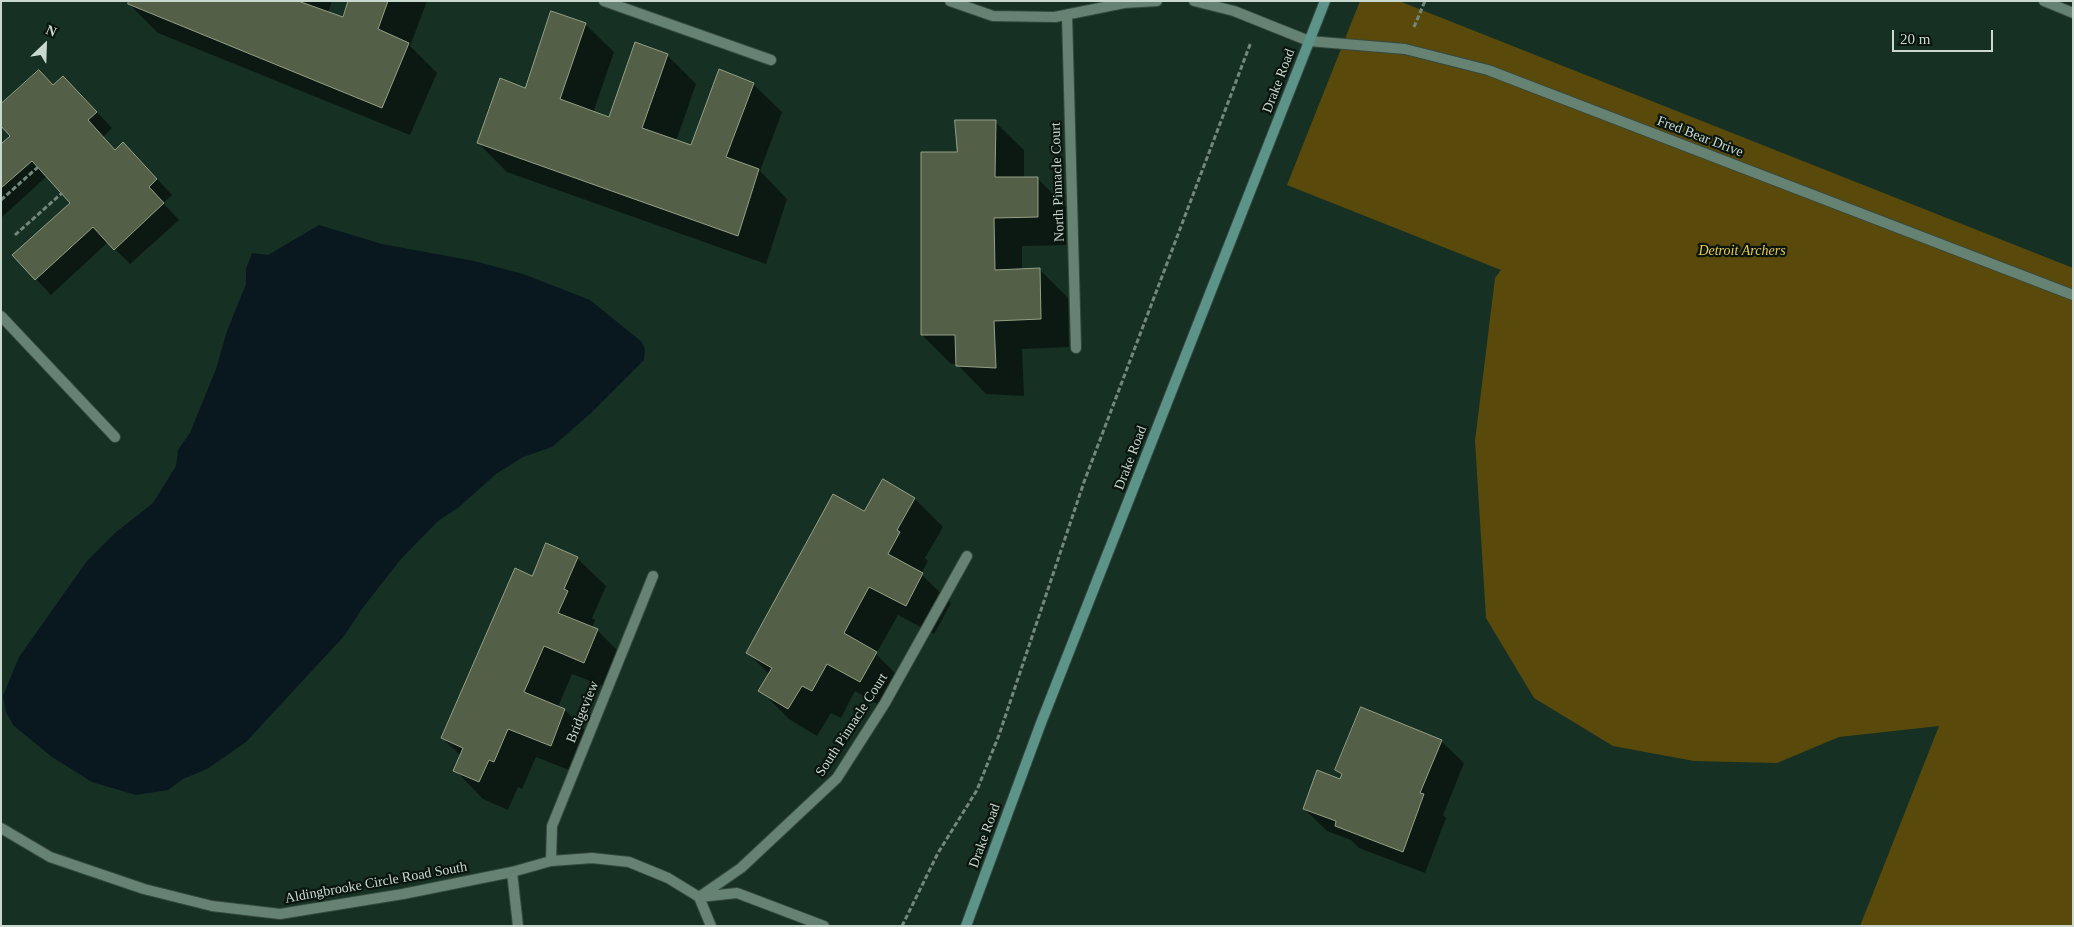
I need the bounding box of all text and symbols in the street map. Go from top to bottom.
north arrow [20,20,70,70]
scale bar [1894,20,1995,52]
text: N [44,22,59,40]
text: 20 m [1900,31,1930,47]
street label: Drake Road [1259,47,1299,115]
street label: Fred Bear Drive [1655,113,1745,161]
street label: North Pinnacle Court [1048,122,1068,242]
park label: Detroit Archers [1698,243,1786,259]
street label: Drake Road [1111,424,1151,492]
street label: South Pinnacle Court [812,670,892,780]
street label: Bridgeview [563,679,603,745]
street label: Drake Road [966,802,1004,870]
street label: Aldingbrooke Circle Road South [284,859,468,907]

